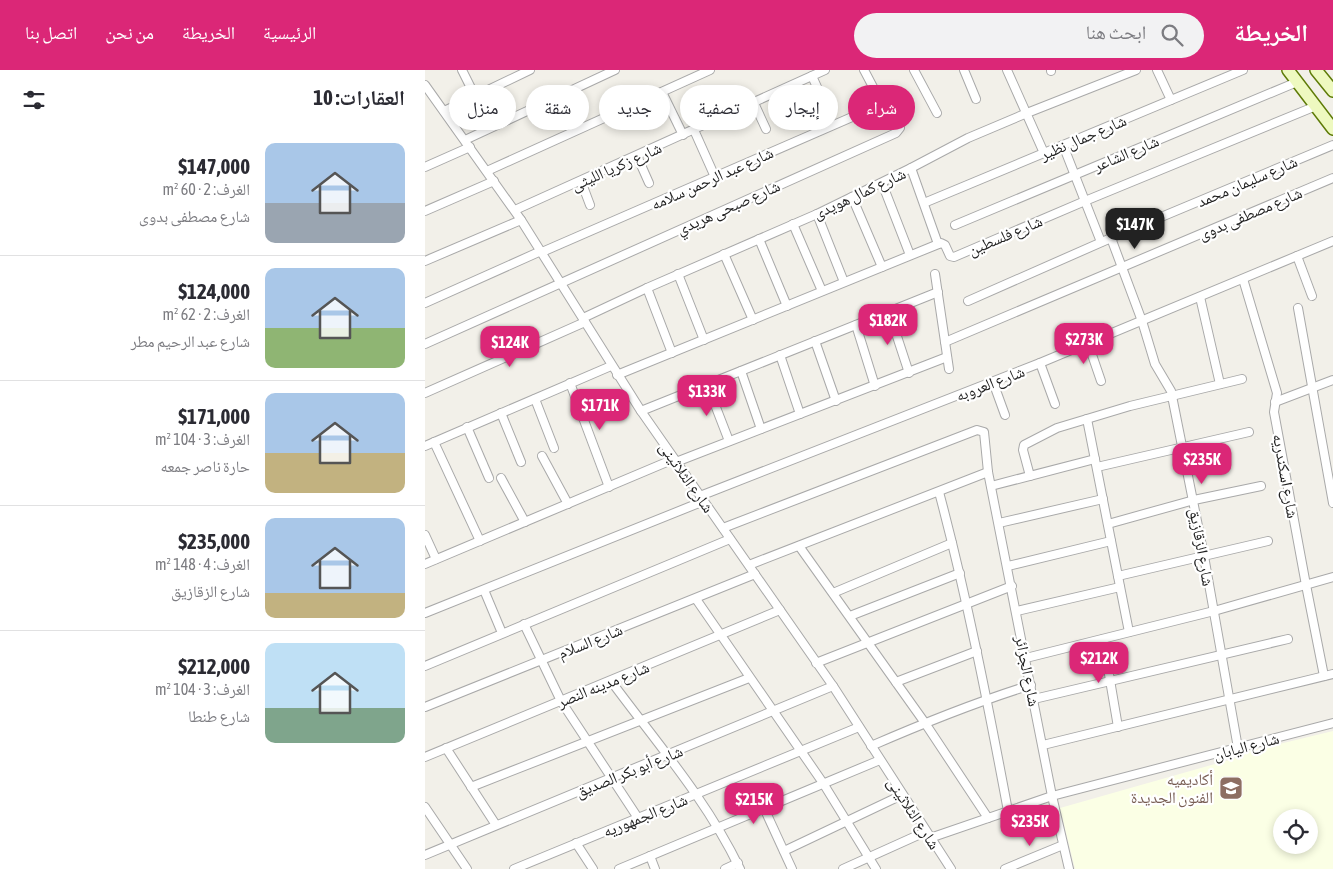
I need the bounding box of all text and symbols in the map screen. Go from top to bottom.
search box [854,13,1204,58]
text: الخريطة [1234,19,1308,46]
text: ابحث هنا [1086,21,1146,43]
icon: search [1158,21,1186,49]
text: اتصل بنا [25,22,77,43]
text: من نحن [105,22,154,43]
text: الخريطة [182,22,235,43]
text: الرئيسية [263,22,316,43]
text: العقارات: 10 [313,85,405,109]
chip: منزل [449,85,516,130]
chip: شقة [526,85,589,130]
chip: جديد [599,85,670,130]
chip: تصفية [680,85,758,130]
chip: إيجار [768,85,838,130]
chip: شراء [848,85,915,130]
icon: filters [20,86,48,114]
street label: شارع جمال نظير [1036,111,1130,165]
street label: شارع الشاعر [1090,131,1162,177]
street label: شارع زكريا الليثى [568,138,665,196]
street label: شارع عبد الرحمن سلامه [648,143,777,215]
street label: شارع سليمان محمد [1194,152,1301,212]
text: $147,000 [178,154,250,178]
icon: home [305,163,365,223]
street label: شارع كمال هويدى [810,164,909,224]
street label: شارع صبحى هريدي [674,176,784,242]
text: الغرف: 2 · 60 m² [162,180,250,198]
street label: شارع مصطفى بدوى [1195,183,1305,245]
text: شارع مصطفى بدوى [139,207,250,225]
pin: $147K [1100,208,1170,250]
street label: شارع فلسطين [965,211,1046,261]
text: $147K [1116,215,1154,233]
text: $124,000 [178,279,250,303]
icon: home [305,288,365,348]
pin: $182K [853,304,923,346]
text: الغرف: 2 · 62 m² [162,305,250,323]
text: $182K [869,311,907,329]
pin: $273K [1049,322,1119,365]
pin: $124K [475,326,545,368]
text: $273K [1065,330,1103,348]
text: شارع عبد الرحيم مطر [131,332,250,350]
text: $124K [491,333,529,351]
street label: شارع العروبه [953,362,1028,406]
pin: $133K [672,374,742,417]
text: $133K [688,382,726,400]
pin: $171K [565,388,635,431]
text: $171K [581,396,619,414]
text: $171,000 [178,404,250,428]
icon: home [305,413,365,473]
text: الغرف: 3 · 104 m² [155,430,250,448]
street label: شارع اسكندريه [1268,432,1302,520]
street label: شارع الثلاثينى [654,438,718,517]
pin: $235K [1167,442,1237,485]
text: $235K [1183,450,1221,468]
text: حارة ناصر جمعه [161,457,250,475]
street label: شارع الزقازيق [1184,507,1218,588]
text: $235,000 [178,529,250,553]
icon: home [305,538,365,598]
text: الغرف: 4 · 148 m² [155,555,250,573]
text: شارع الزقازيق [171,582,250,600]
street label: شارع السلام [555,620,626,664]
street label: شارع الجزائر [1010,633,1044,708]
pin: $212K [1064,642,1134,684]
text: $212K [1080,649,1118,667]
text: $212,000 [178,654,250,678]
street label: شارع مدينه النصر [553,657,652,713]
icon: home [305,663,365,723]
text: الغرف: 3 · 104 m² [155,680,250,698]
text: شارع طنطا [188,707,250,725]
street label: شارع اليابان [1211,729,1281,765]
street label: شارع أبو بكر الصديق [573,741,686,803]
place label: أكاديميه الفنون الجديدة [1131,770,1213,808]
street label: شارع الثلاثينى [882,774,944,853]
school or university icon: أكاديميه الفنون الجديدة [1218,775,1244,801]
pin: $215K [719,782,789,825]
street label: شارع الجمهوريه [600,790,691,842]
text: $215K [735,790,773,808]
pin: $235K [995,804,1065,847]
map controls [1273,809,1318,854]
button: locate [1273,809,1318,854]
text: $235K [1011,812,1049,830]

